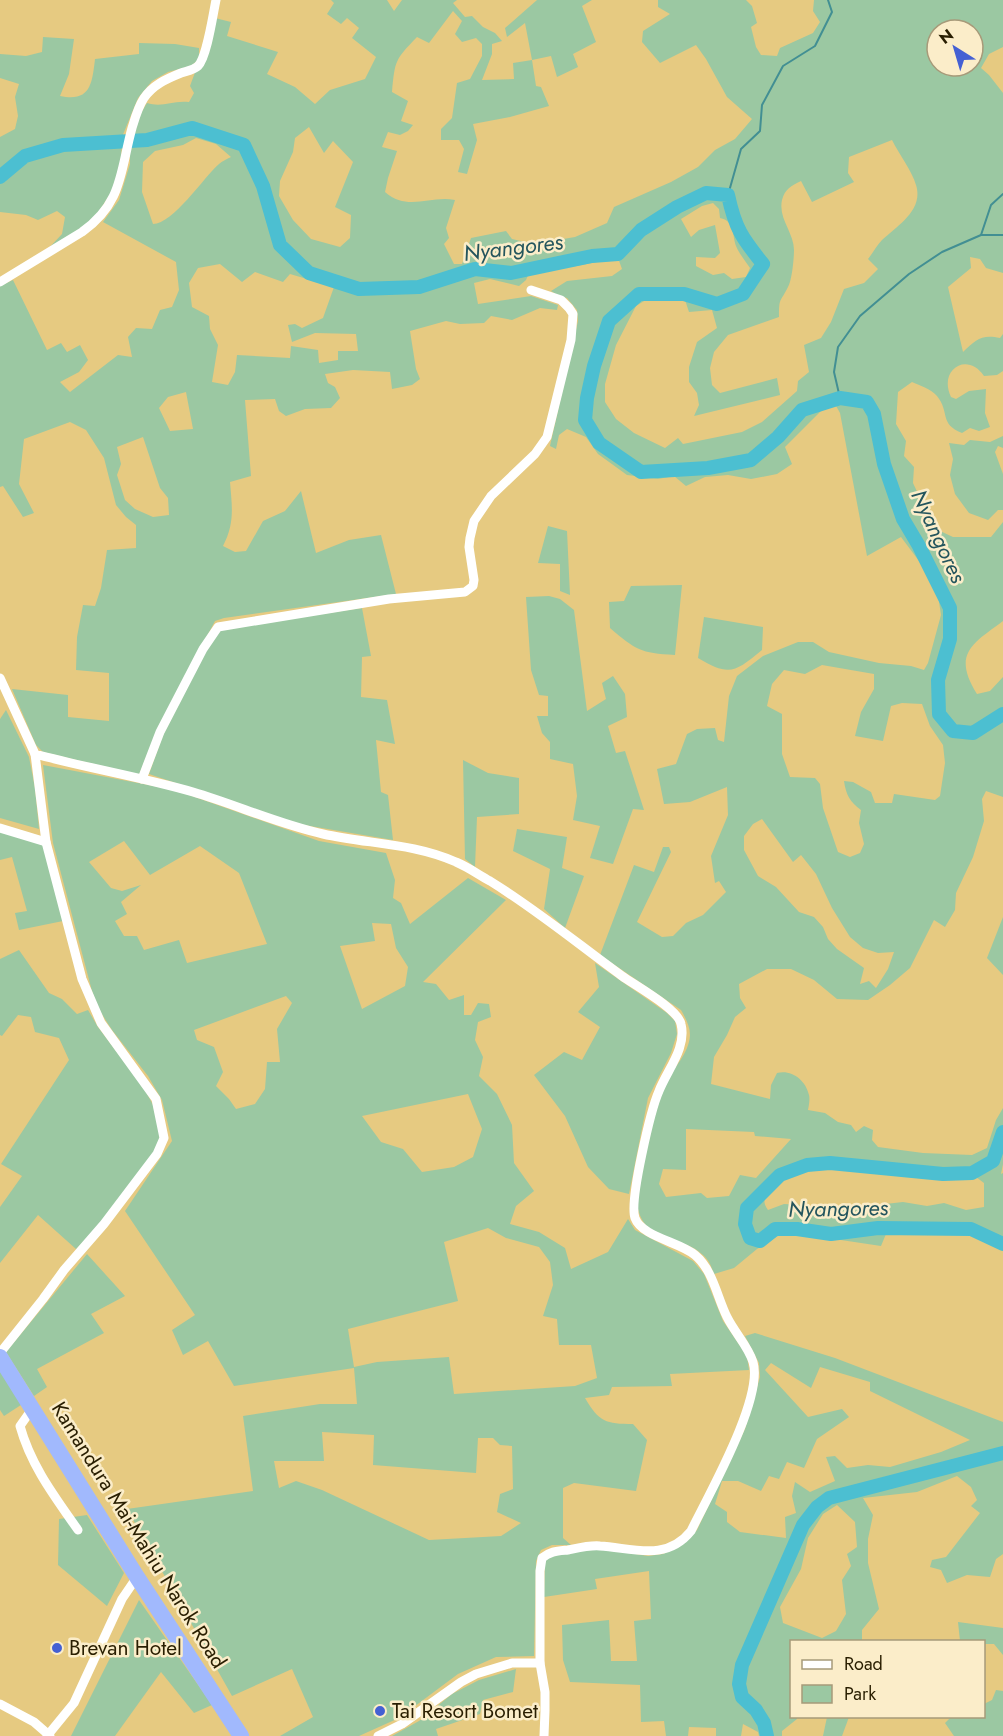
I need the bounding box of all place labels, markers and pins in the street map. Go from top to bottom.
place label: Brevan Hotel [69,1633,182,1663]
marker: Brevan Hotel [50,1641,64,1655]
place label: Tai Resort Bomet [392,1696,538,1726]
marker: Tai Resort Bomet [373,1704,387,1718]

